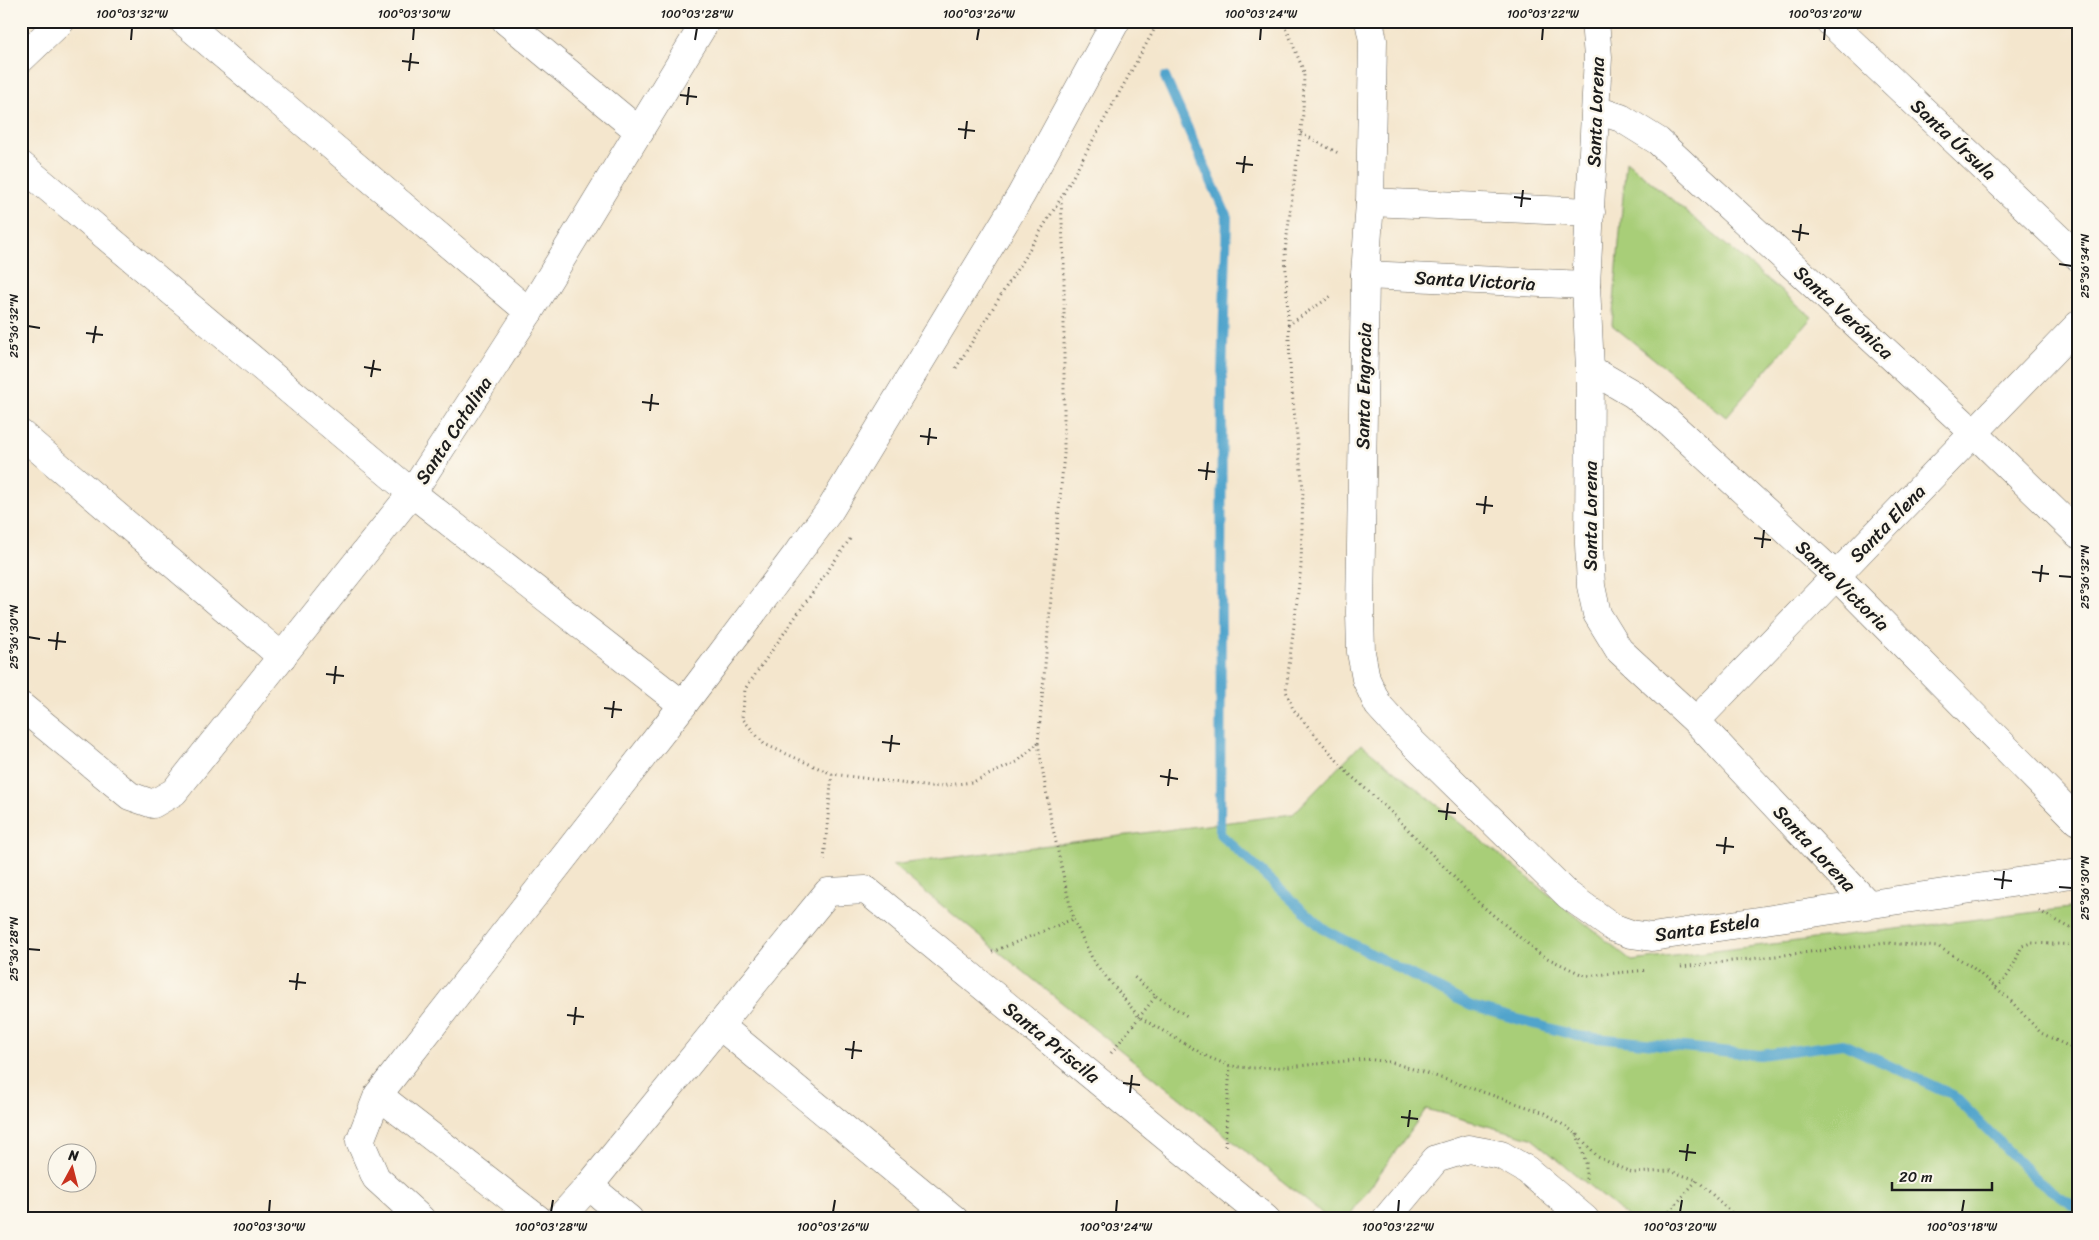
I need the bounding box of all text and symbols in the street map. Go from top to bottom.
text: 100°03'32"W [96,3,169,25]
text: 100°03'30"W [378,3,451,25]
text: 100°03'28"W [661,3,734,25]
text: 100°03'26"W [943,3,1016,25]
text: 100°03'24"W [1225,3,1298,25]
text: 100°03'22"W [1507,3,1580,25]
text: 100°03'20"W [1789,3,1862,25]
street label: Santa Lorena [1577,56,1614,168]
street label: Santa Úrsula [1903,90,2005,189]
text: 25°36'34"N [2074,233,2096,298]
street label: Santa Verónica [1786,257,1902,368]
street label: Santa Victoria [1414,261,1537,300]
text: 25°36'32"N [3,293,25,358]
street label: Santa Engracia [1346,322,1381,450]
street label: Santa Catalina [406,369,501,491]
street label: Santa Lorena [1574,461,1607,571]
street label: Santa Elena [1841,476,1934,571]
street label: Santa Victoria [1788,531,1898,640]
text: 25°36'32"N [2074,544,2096,609]
text: 25°36'30"N [3,604,25,669]
street label: Santa Lorena [1765,797,1865,900]
text: 25°36'30"N [2074,855,2096,920]
street label: Santa Estela [1653,904,1762,951]
text: 25°36'28"N [3,916,25,981]
street label: Santa Priscila [996,993,1108,1092]
north arrow [48,1142,98,1192]
text: N [66,1142,80,1169]
scale bar [1892,1160,1992,1192]
text: 20 m [1899,1164,1933,1190]
text: 100°03'30"W [233,1216,306,1238]
text: 100°03'28"W [515,1216,588,1238]
text: 100°03'26"W [797,1216,870,1238]
text: 100°03'24"W [1080,1216,1153,1238]
text: 100°03'22"W [1362,1216,1435,1238]
text: 100°03'20"W [1644,1216,1717,1238]
text: 100°03'18"W [1927,1216,1998,1238]

